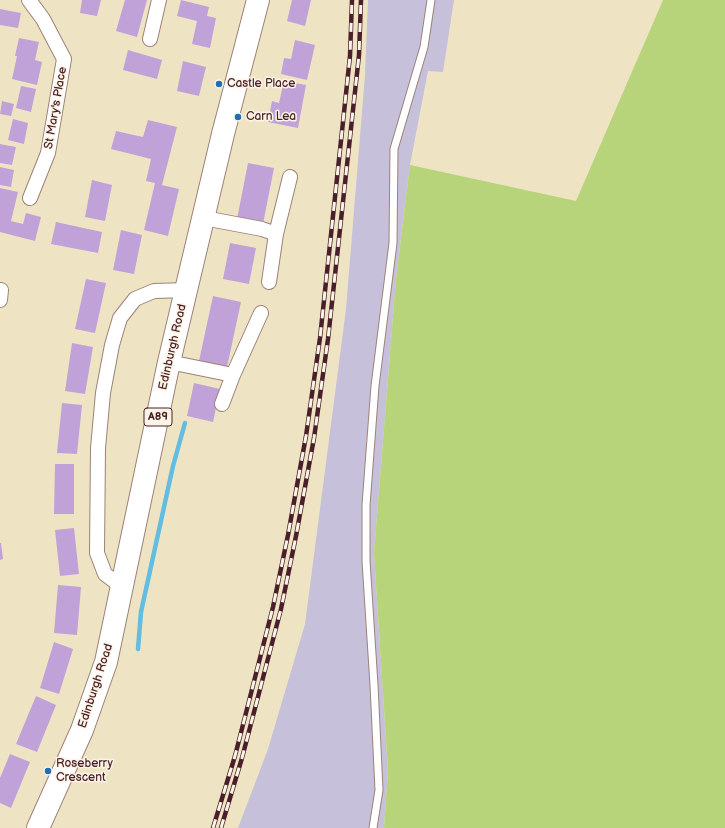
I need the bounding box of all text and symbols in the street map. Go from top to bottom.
street label: St Mary's Place [42,66,70,150]
place label: Castle Place [227,77,295,91]
marker: Castle Place [214,79,224,89]
place label: Carn Lea [246,110,296,124]
marker: Carn Lea [233,112,243,122]
street label: Edinburgh Road [156,303,190,391]
road number: A89 [144,408,172,426]
street label: Edinburgh Road [76,642,116,730]
place label: Roseberry Crescent [56,757,113,785]
marker: Roseberry Crescent [43,766,53,776]

